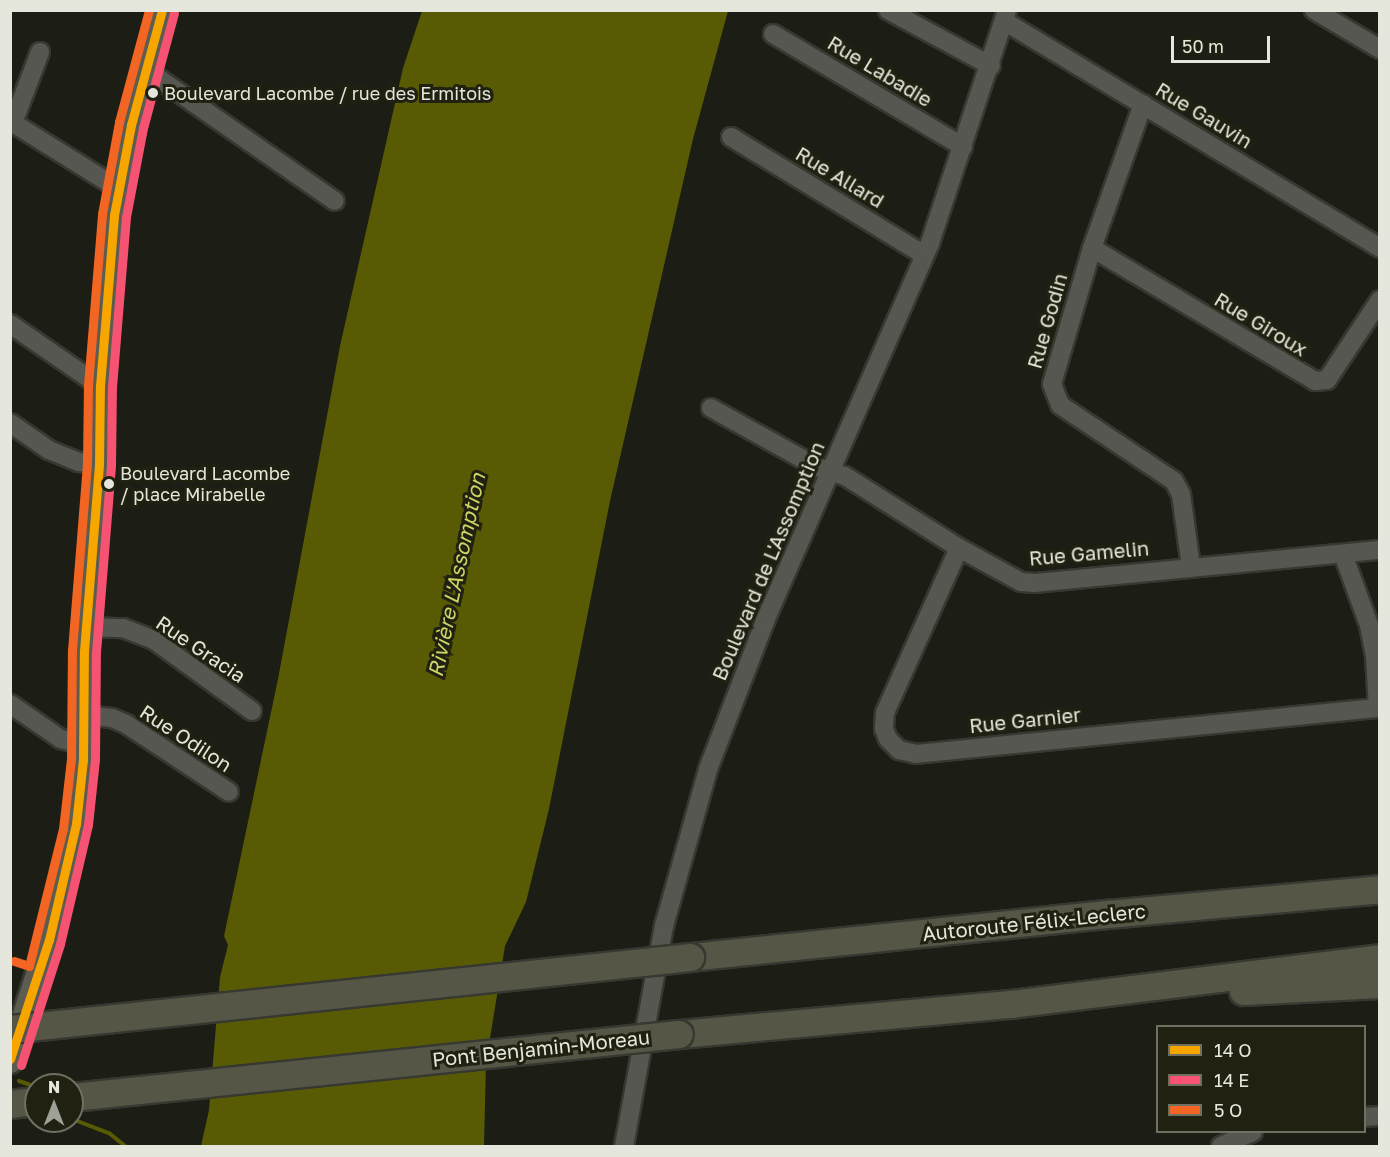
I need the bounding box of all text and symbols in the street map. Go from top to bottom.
scale bar [1174,24,1273,62]
street label: Rue Labadie [823,30,937,112]
text: 50 m [1182,35,1224,57]
street label: Rue Gauvin [1151,77,1257,153]
place label: Boulevard Lacombe / rue des Ermitois [164,82,491,104]
marker: Boulevard Lacombe / rue des Ermitois [147,87,159,99]
street label: Rue Allard [791,141,889,213]
street label: Rue Godin [1022,271,1072,371]
street label: Rue Giroux [1210,287,1312,361]
street label: Boulevard de L'Assomption [707,438,829,684]
place label: Boulevard Lacombe / place Mirabelle [120,463,290,506]
water label: Rivière L'Assomption [422,471,490,679]
marker: Boulevard Lacombe / place Mirabelle [103,478,115,490]
street label: Rue Gamelin [1028,536,1150,570]
street label: Rue Gracia [152,610,250,688]
street label: Rue Odilon [135,699,237,777]
street label: Rue Garnier [968,702,1082,738]
street label: Autoroute Félix-Leclerc [921,898,1147,946]
street label: Pont Benjamin-Moreau [431,1025,651,1071]
legend [1156,1025,1366,1133]
text: 14 O [1214,1039,1252,1061]
text: 14 E [1214,1069,1249,1091]
north arrow [24,1073,84,1133]
text: N [48,1077,60,1097]
text: 5 O [1214,1099,1242,1121]

